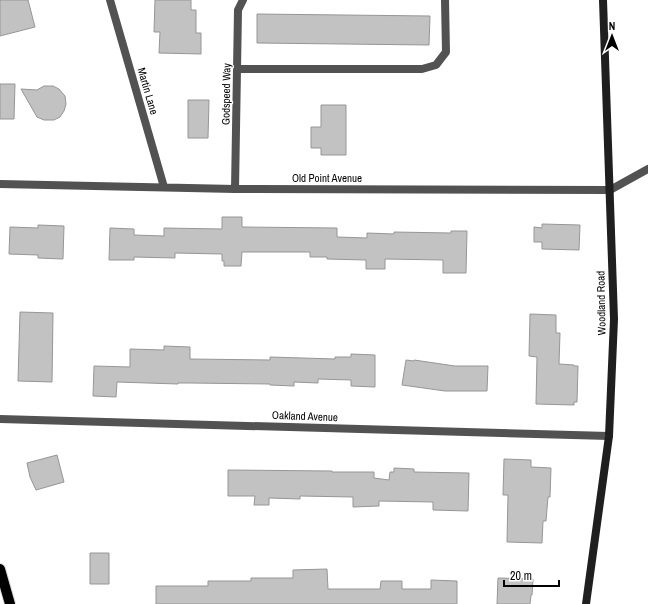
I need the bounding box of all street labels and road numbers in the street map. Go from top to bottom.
street label: Godspeed Way [218,62,234,125]
street label: Martin Lane [135,66,161,116]
street label: Old Point Avenue [292,171,362,185]
street label: Woodland Road [593,271,609,335]
street label: Oakland Avenue [272,408,338,424]

